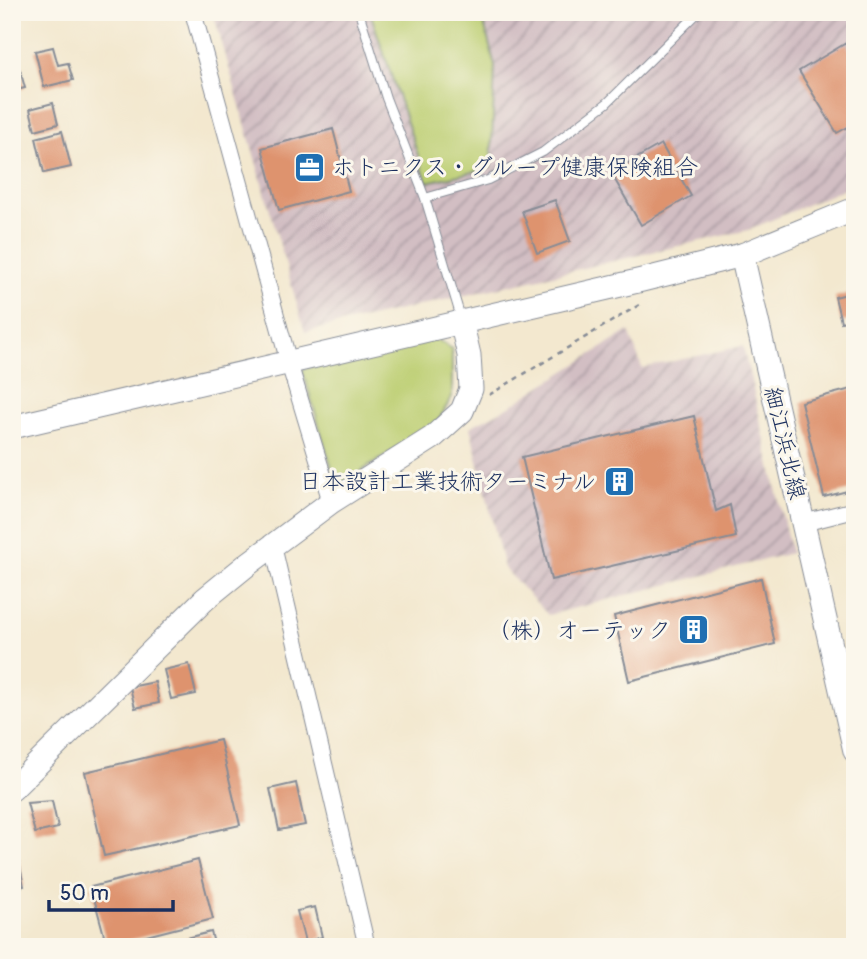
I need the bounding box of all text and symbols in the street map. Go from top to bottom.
office icon: ホトニクス・グループ健康保険組合 [292,150,326,184]
place label: ホトニクス・グループ健康保険組合 [332,153,698,182]
street label: 細江浜北線 [758,384,812,502]
building icon: 日本設計工業技術ターミナル [602,464,636,498]
place label: 日本設計工業技術ターミナル [299,467,596,496]
building icon: （株）オーテック [677,613,711,647]
place label: （株）オーテック [487,616,671,645]
scale bar [49,868,173,912]
text: 50 m [60,880,109,907]

